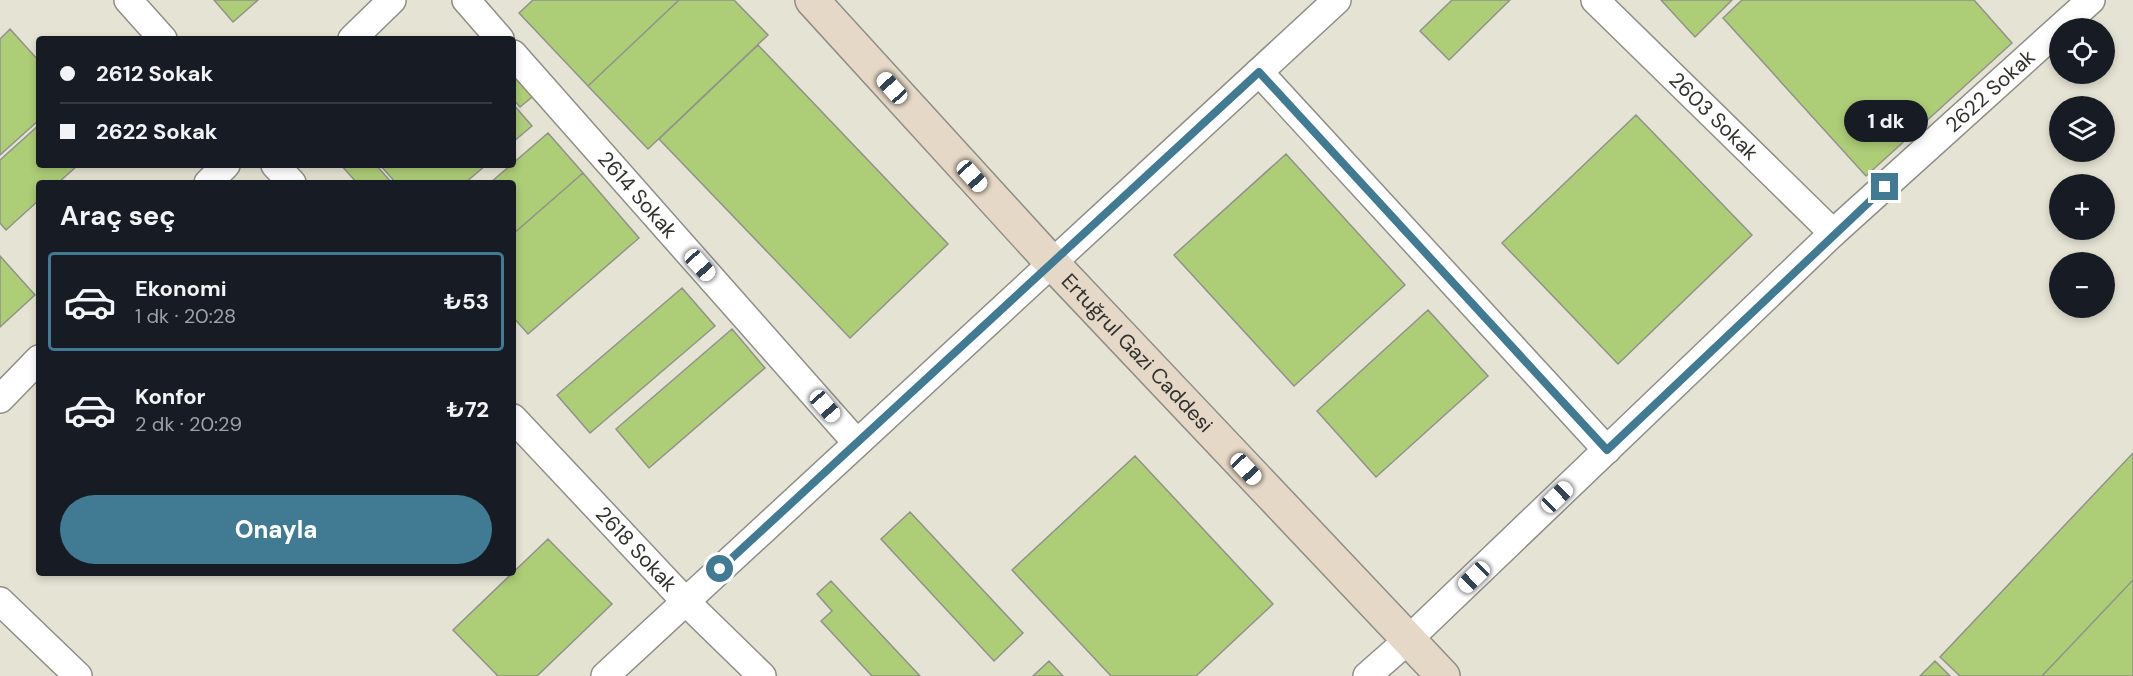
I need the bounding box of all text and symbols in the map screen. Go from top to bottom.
map controls [2049,18,2115,318]
button: locate [2049,18,2115,84]
street label: 2622 Sokak [1939,43,2041,139]
text: 2612 Sokak [96,59,213,88]
street label: 2603 Sokak [1663,66,1765,167]
car [873,69,911,107]
button: layers [2049,96,2115,162]
callout: 1 dk [1843,100,1927,142]
text: 1 dk [1868,108,1904,134]
text: 2622 Sokak [96,117,218,146]
street label: 2614 Sokak [591,145,684,245]
car [953,157,991,195]
route end [1871,173,1898,200]
button: + [2049,174,2115,240]
text: Araç seç [60,198,176,233]
car [681,246,719,284]
button: − [2049,252,2115,318]
street label: Ertuğrul Gazi Caddesi [1055,267,1219,439]
text: Ekonomi [135,274,227,303]
icon: car [63,275,117,329]
text: ₺53 [444,287,489,316]
text: 1 dk · 20:28 [135,303,236,329]
text: Konfor [135,382,206,411]
icon: car [63,383,117,437]
car [806,387,844,425]
text: ₺72 [446,395,489,424]
text: 2 dk · 20:29 [135,411,242,437]
car [1227,450,1265,488]
car [1538,478,1576,516]
button: Onayla [60,495,492,564]
street label: 2618 Sokak [589,500,684,598]
route start [706,555,733,582]
car [1455,558,1493,596]

